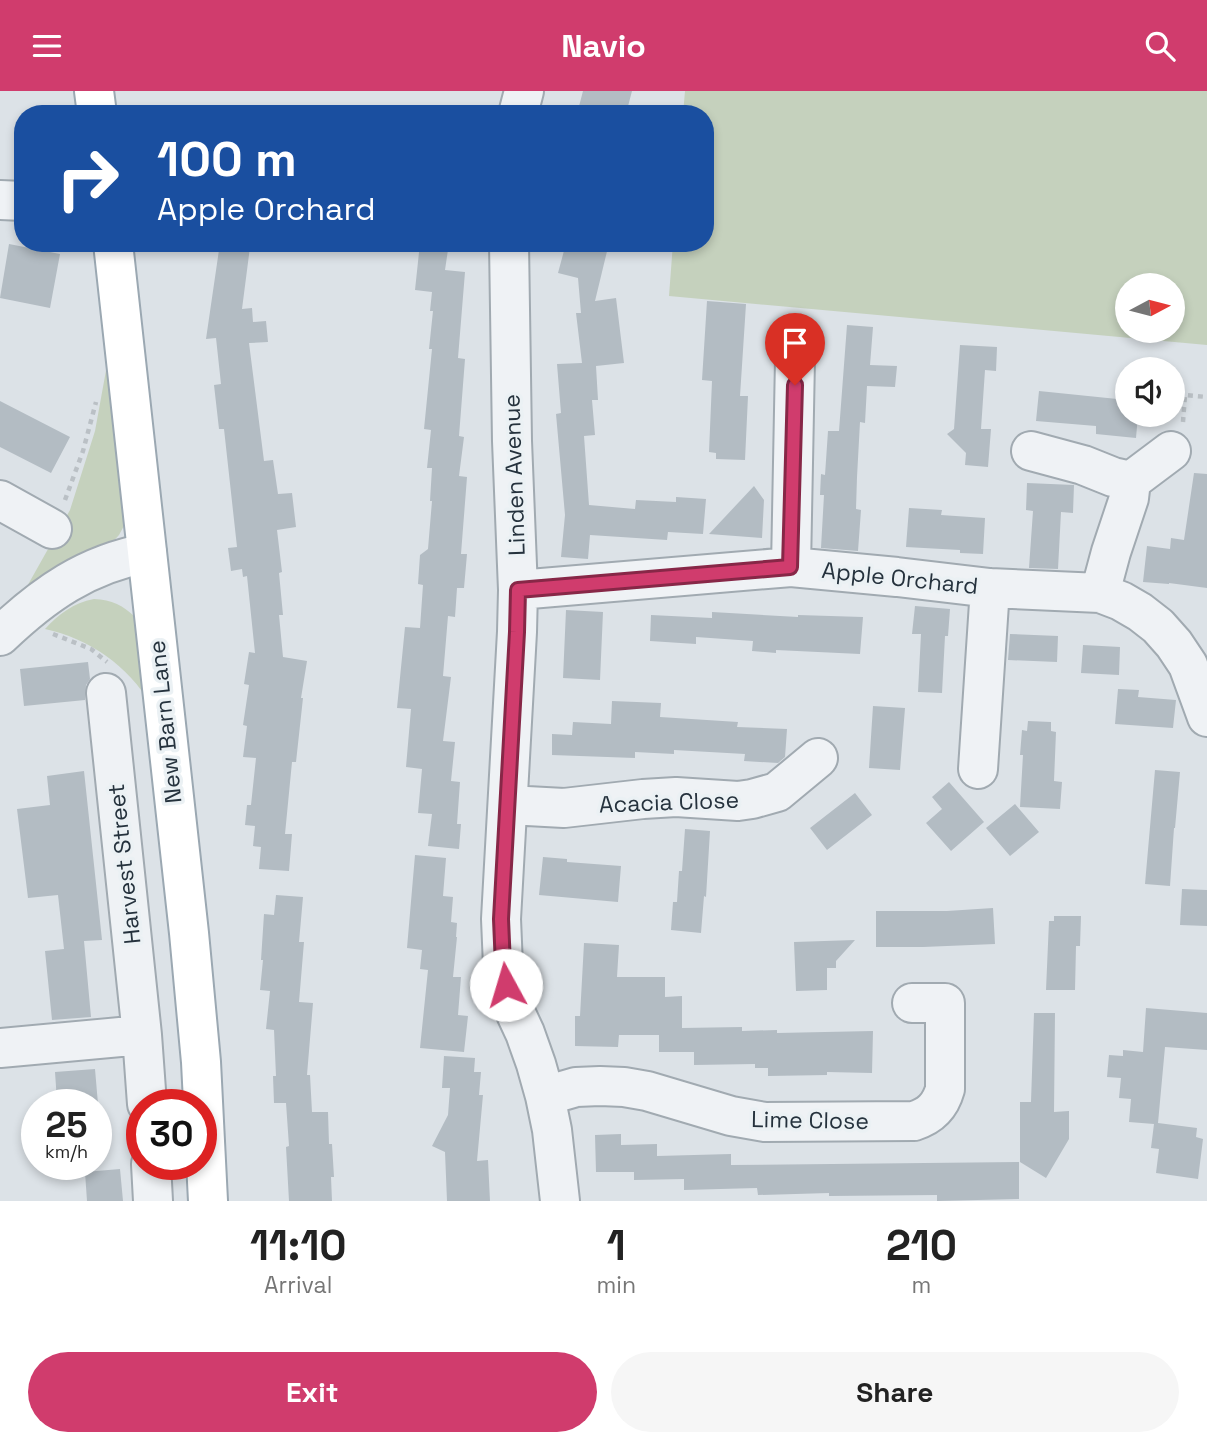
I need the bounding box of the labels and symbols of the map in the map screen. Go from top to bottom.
north arrow [1115,273,1185,343]
pin [765,313,825,385]
street label: Linden Avenue [496,394,532,556]
street label: Apple Orchard [820,555,980,601]
street label: New Barn Lane [142,639,188,805]
street label: Harvest Street [101,782,147,946]
street label: Acacia Close [598,785,740,819]
position arrow [469,948,543,1022]
speed limit sign: 30 [126,1089,217,1180]
street label: Lime Close [751,1104,869,1136]

